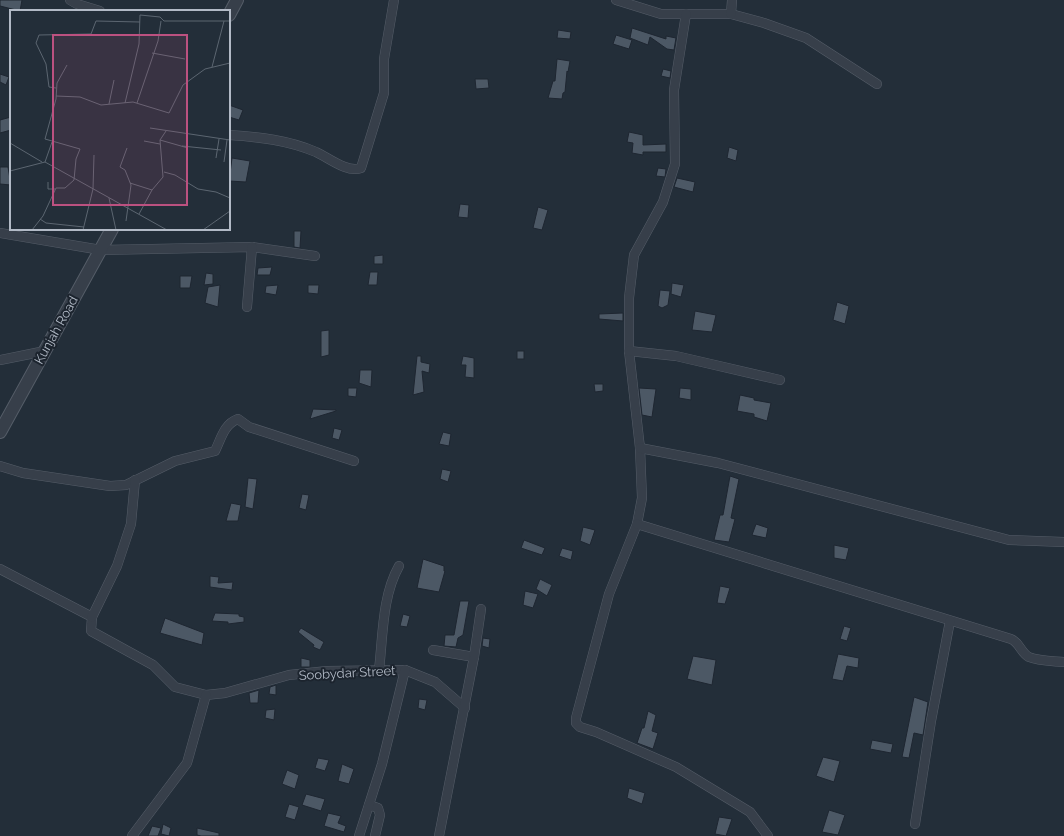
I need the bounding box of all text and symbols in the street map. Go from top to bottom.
inset map [10,10,230,230]
street label: Kunjah Road [31,293,81,367]
street label: Soobydar Street [298,663,396,683]

